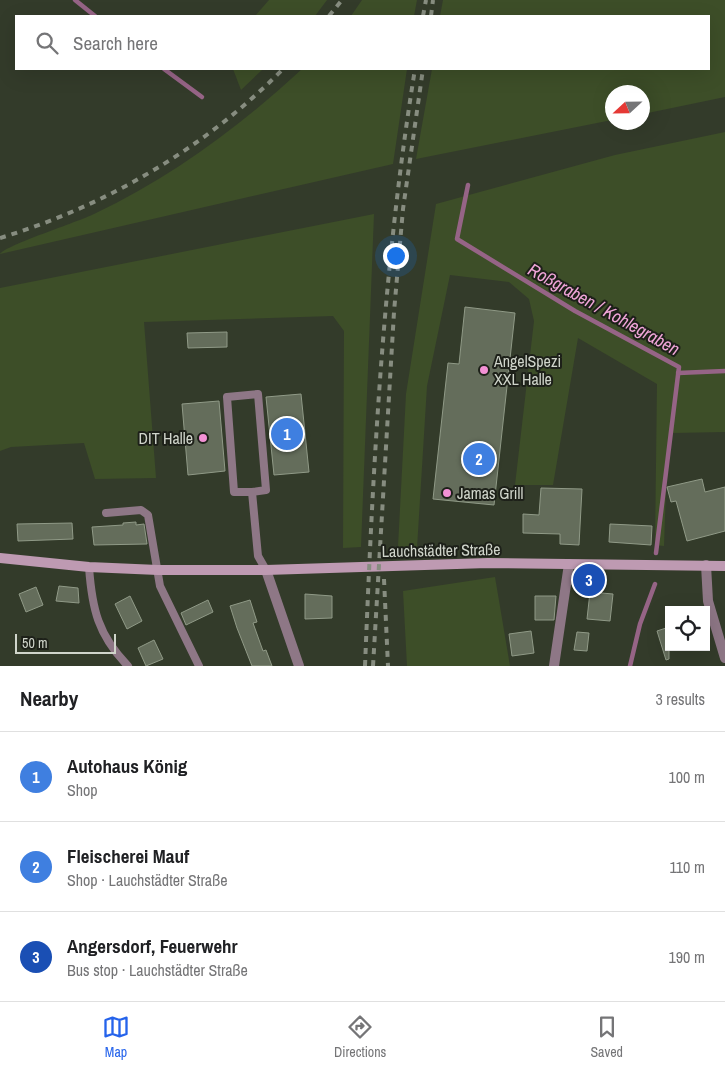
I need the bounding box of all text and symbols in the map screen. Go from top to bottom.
search box [15,15,710,70]
icon: search [33,29,61,57]
text: Search here [73,30,158,56]
north arrow [605,85,650,130]
your location [383,243,409,269]
water label: Roßgraben / Kohlegraben [524,257,684,361]
place label: AngelSpezi XXL Halle [493,350,561,390]
marker: AngelSpezi XXL Halle [478,364,490,376]
pin: 1 [271,415,303,453]
place label: DIT Halle [139,427,193,449]
marker: DIT Halle [197,432,209,444]
pin: 2 [463,440,495,478]
place label: Jamas Grill [457,482,523,504]
marker: Jamas Grill [441,487,453,499]
street label: Lauchstädter Straße [381,538,501,562]
pin: 3 [573,561,605,599]
map controls [665,606,710,651]
button: locate [665,606,710,651]
scale bar [15,631,116,654]
text: 50 m [22,634,48,652]
text: Nearby [20,684,78,713]
text: 3 results [655,688,705,710]
text: Autohaus König [67,753,187,779]
text: 1 [32,766,40,788]
text: 100 m [669,766,705,788]
text: Shop [67,779,98,801]
text: Fleischerei Mauf [67,843,189,869]
text: 2 [32,856,40,878]
text: 110 m [669,856,705,878]
text: Shop · Lauchstädter Straße [67,869,227,891]
text: Angersdorf, Feuerwehr [67,933,238,959]
text: 3 [32,946,40,968]
text: 190 m [669,946,705,968]
text: Bus stop · Lauchstädter Straße [67,959,248,981]
tab: Map [102,1013,130,1061]
tab: Directions [334,1013,386,1061]
tab: Saved [590,1013,623,1061]

